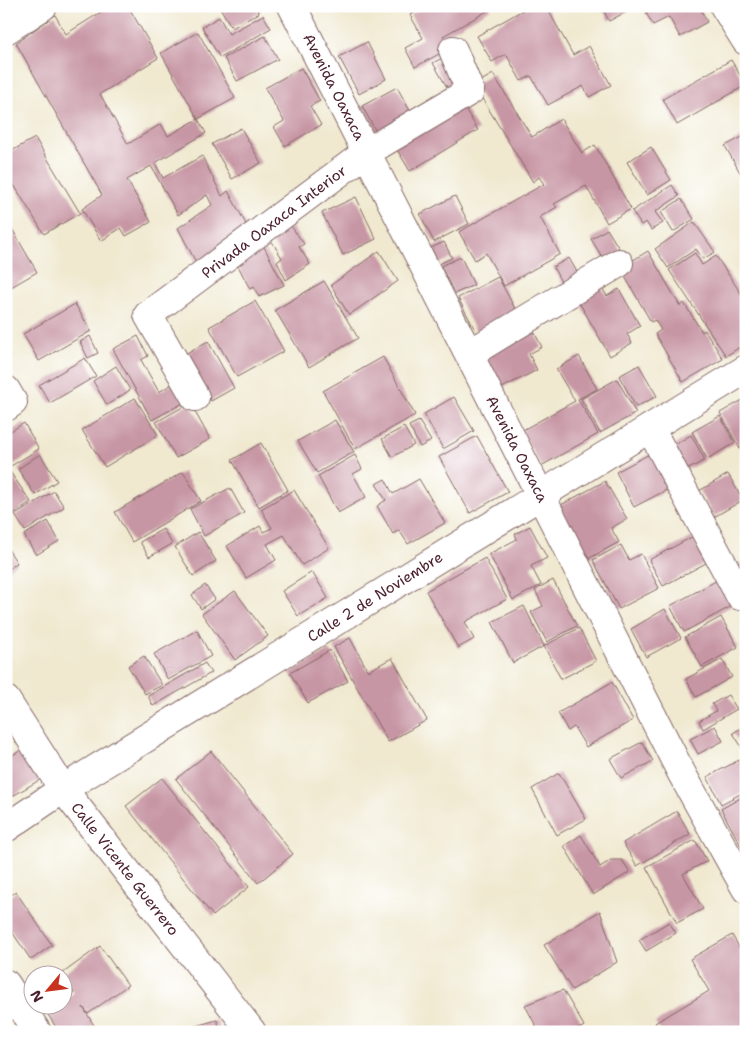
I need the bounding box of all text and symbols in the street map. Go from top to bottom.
street label: Avenida Oaxaca [298,30,370,144]
street label: Privada Oaxaca Interior [197,161,351,283]
street label: Avenida Oaxaca [481,392,553,506]
street label: Calle 2 de Noviembre [303,547,447,647]
street label: Calle Vicente Guerrero [67,798,183,940]
north arrow [22,966,72,1016]
text: N [26,987,47,1006]

